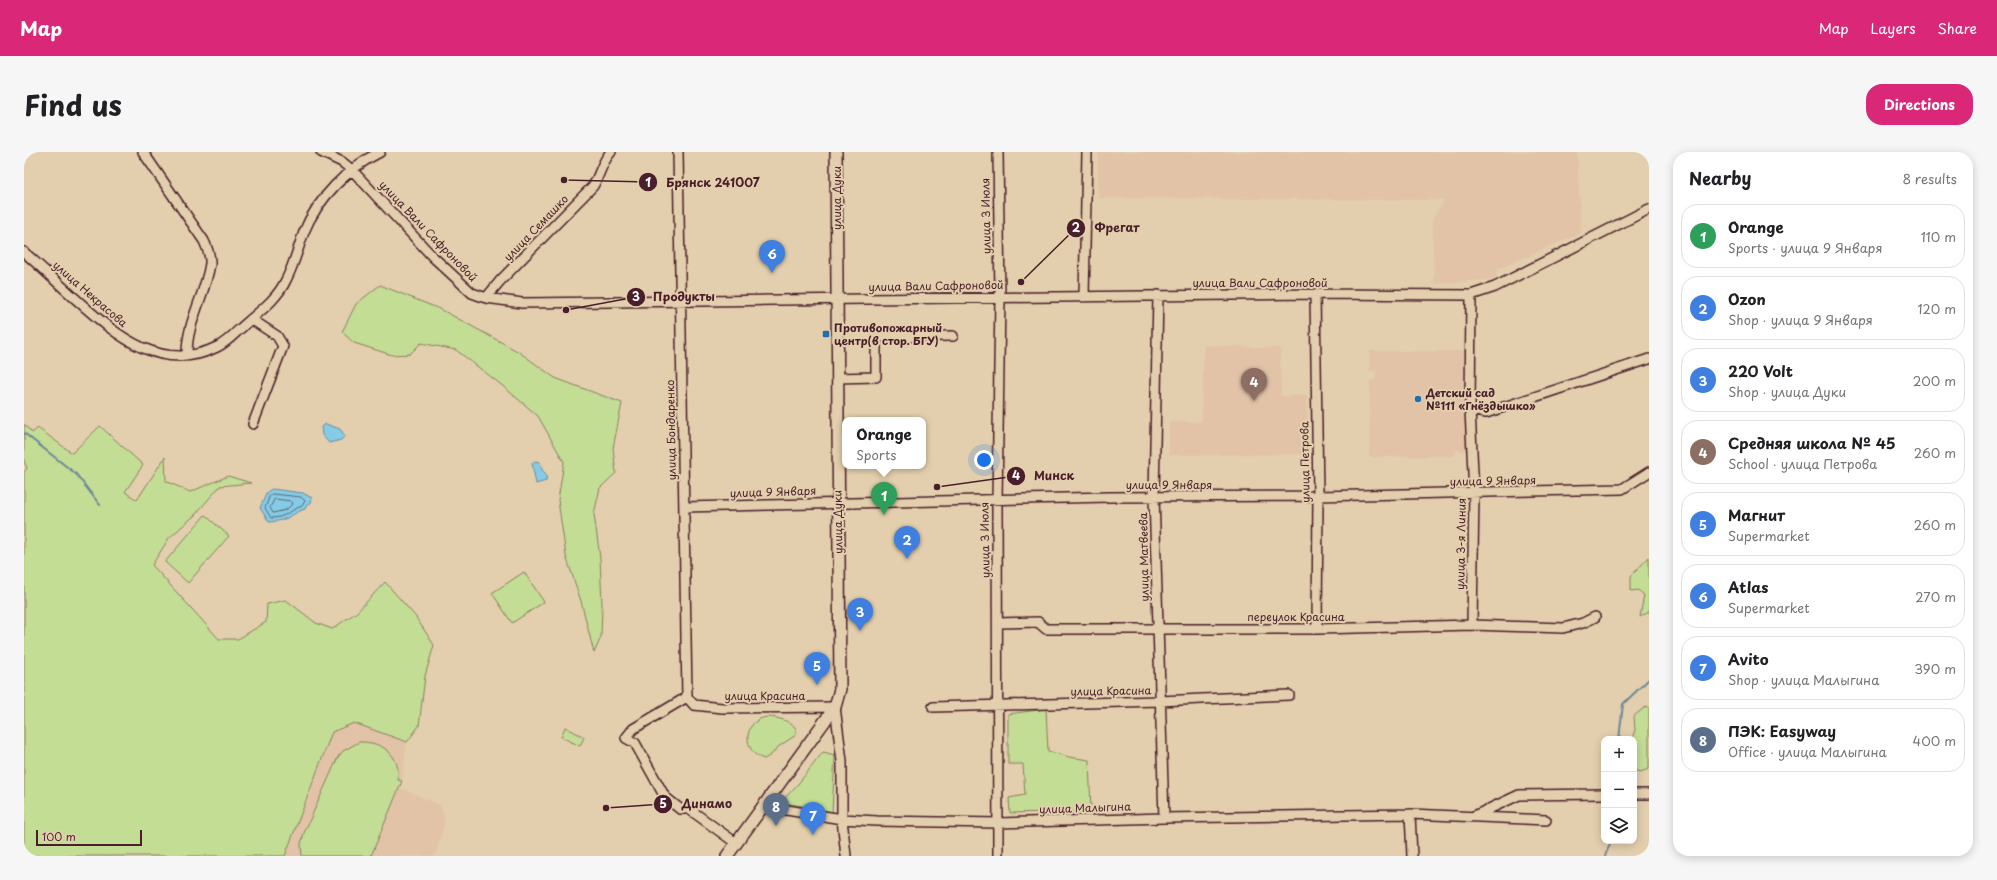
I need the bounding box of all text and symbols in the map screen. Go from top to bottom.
text: Map [20,14,62,42]
text: Map [1819,18,1849,39]
text: Layers [1871,18,1916,39]
text: Share [1938,18,1977,39]
text: Find us [24,83,122,126]
button: Directions [1866,84,1973,125]
text: Nearby [1689,165,1751,191]
street label: улица Дуки [828,166,845,230]
text: 8 results [1903,169,1957,188]
callout: Брянск 241007 [638,170,768,194]
text: 1 [645,173,651,191]
text: Брянск 241007 [666,173,760,191]
street label: улица Вали Сафроновой [375,176,481,285]
street label: улица 3 Июля [976,178,995,254]
street label: улица Семашко [499,191,572,265]
text: Orange [1728,215,1784,238]
callout: Фрегат [1066,216,1147,240]
text: 2 [1072,218,1081,236]
text: Фрегат [1095,218,1140,236]
text: 1 [1700,227,1706,246]
text: 110 m [1921,227,1956,246]
text: Sports · улица 9 Января [1728,238,1882,257]
pin: 6 [759,240,785,273]
street label: улица Некрасова [49,256,132,331]
street label: улица Вали Сафроновой [1192,274,1328,291]
street label: улица Вали Сафроновой [868,276,1004,295]
callout: Продукты [626,285,723,309]
text: 3 [632,287,640,305]
text: Продукты [653,287,715,305]
text: Ozon [1728,287,1766,310]
text: 2 [1698,299,1708,318]
text: 120 m [1917,299,1956,318]
text: Shop · улица 9 Января [1728,310,1873,329]
place label: Противопожарный центр(в стор. БГУ) [834,319,942,349]
marker: Противопожарный центр(в стор. БГУ) [821,329,831,339]
text: 220 Volt [1728,359,1793,382]
pin: 4 [1241,368,1267,401]
text: 3 [1699,371,1707,390]
text: 200 m [1913,371,1956,390]
street label: улица Бондаренко [661,379,680,481]
text: Shop · улица Дуки [1728,382,1846,401]
place label: Детский сад №111 «Гнёздышко» [1425,384,1536,414]
marker: Детский сад №111 «Гнёздышко» [1413,394,1423,404]
popup [842,417,926,469]
street label: улица Петрова [1295,421,1314,503]
text: Orange [856,422,912,445]
text: Средняя школа № 45 [1728,431,1896,454]
text: 4 [1699,443,1707,462]
text: 260 m [1914,443,1956,462]
text: Sports [856,445,896,464]
your location [974,450,994,470]
text: School · улица Петрова [1728,454,1877,473]
callout: Минск [1006,464,1082,488]
text: 4 [1012,466,1020,484]
text: Минск [1034,466,1074,484]
street label: улица 9 Января [1450,471,1536,490]
street label: улица 9 Января [1126,476,1212,493]
street label: улица 9 Января [729,481,817,502]
pin: 1 [871,482,897,515]
street label: улица Дуки [828,490,847,554]
street label: улица 3-я Линия [1451,498,1470,590]
street label: улица 3 Июля [975,502,994,578]
text: Магнит [1728,503,1785,526]
street label: улица Матвеева [1134,512,1153,602]
text: 5 [1699,515,1707,534]
text: 260 m [1914,515,1956,534]
pin: 2 [894,526,920,559]
text: Supermarket [1728,526,1810,545]
text: Atlas [1728,575,1769,598]
text: 6 [1698,587,1708,606]
text: 270 m [1915,587,1956,606]
pin: 3 [847,598,873,631]
text: Supermarket [1728,598,1810,617]
street label: переулок Красина [1247,608,1345,625]
text: Avito [1728,647,1769,670]
pin: 5 [804,652,830,685]
text: 7 [1699,659,1707,678]
text: 390 m [1914,659,1956,678]
text: Shop · улица Малыгина [1728,670,1879,689]
street label: улица Красина [1070,681,1152,700]
street label: улица Красина [725,687,806,704]
text: ПЭК: Easyway [1728,719,1836,742]
text: 8 [1699,731,1707,750]
text: 400 m [1913,731,1956,750]
map controls [1601,736,1637,844]
button: + [1601,736,1637,772]
text: Office · улица Малыгина [1728,742,1887,761]
button: − [1601,772,1637,808]
callout: Динамо [653,792,740,816]
pin: 8 [763,793,789,826]
text: 5 [659,794,667,812]
text: Динамо [681,794,732,812]
street label: улица Малыгина [1039,797,1131,818]
pin: 7 [800,802,826,835]
button: layers [1601,808,1637,844]
scale bar [36,828,142,847]
text: 100 m [42,828,76,845]

